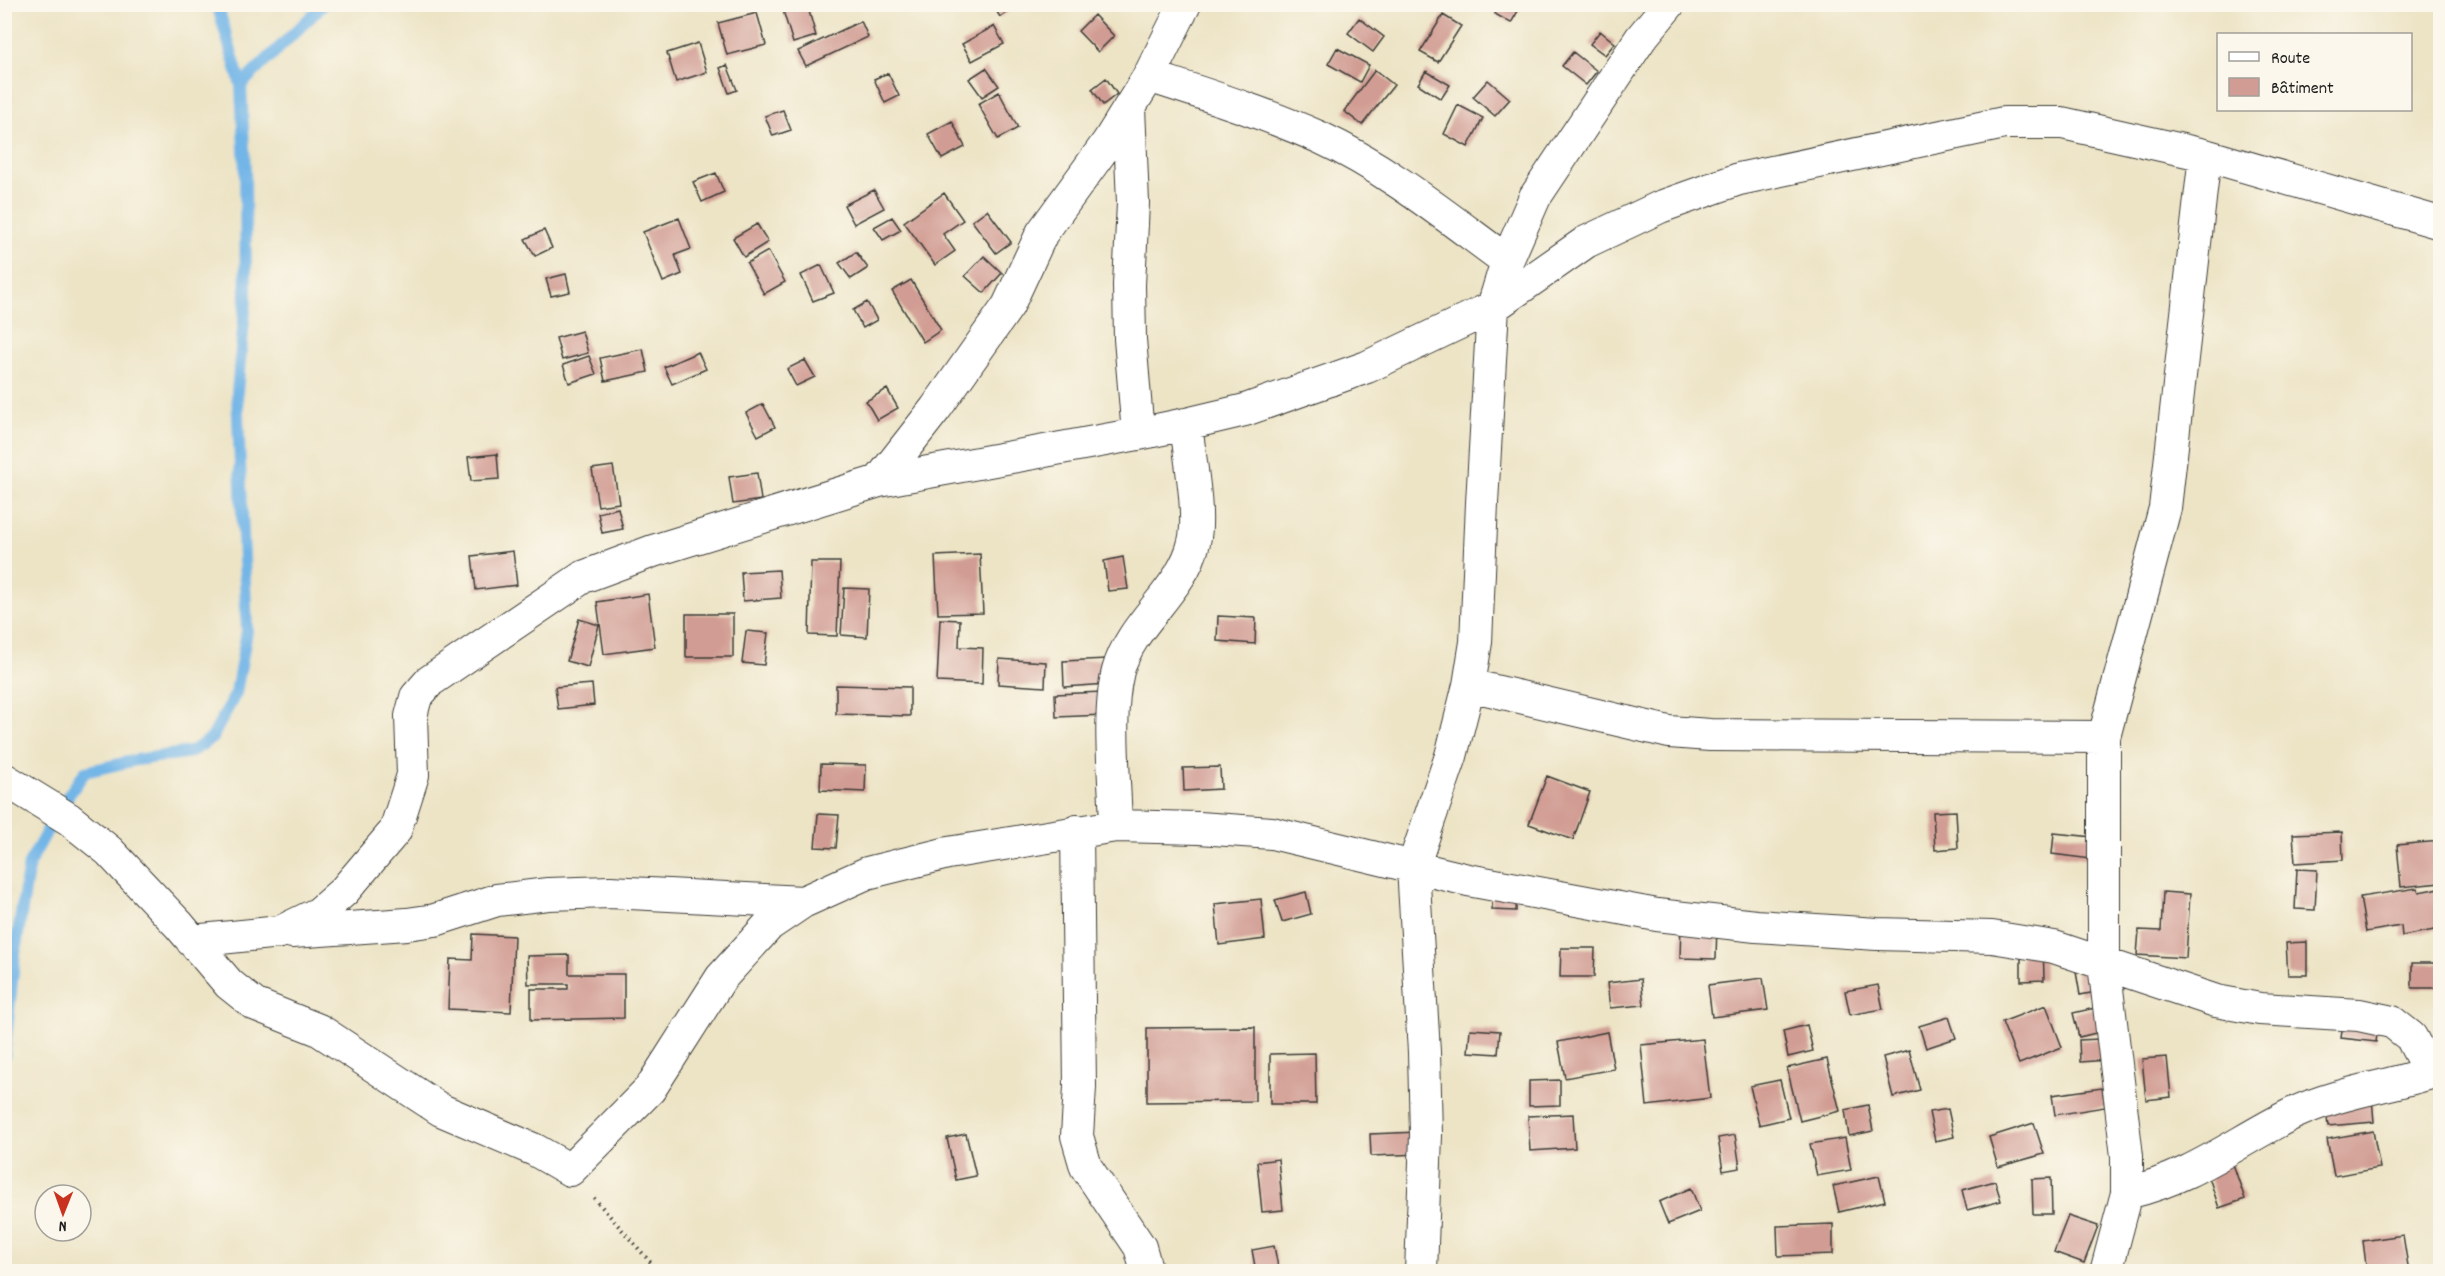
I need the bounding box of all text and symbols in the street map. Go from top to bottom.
legend [2217,33,2412,111]
text: Route [2271,47,2310,72]
text: Bâtiment [2271,77,2334,102]
north arrow [33,1183,93,1243]
text: N [59,1214,67,1237]

